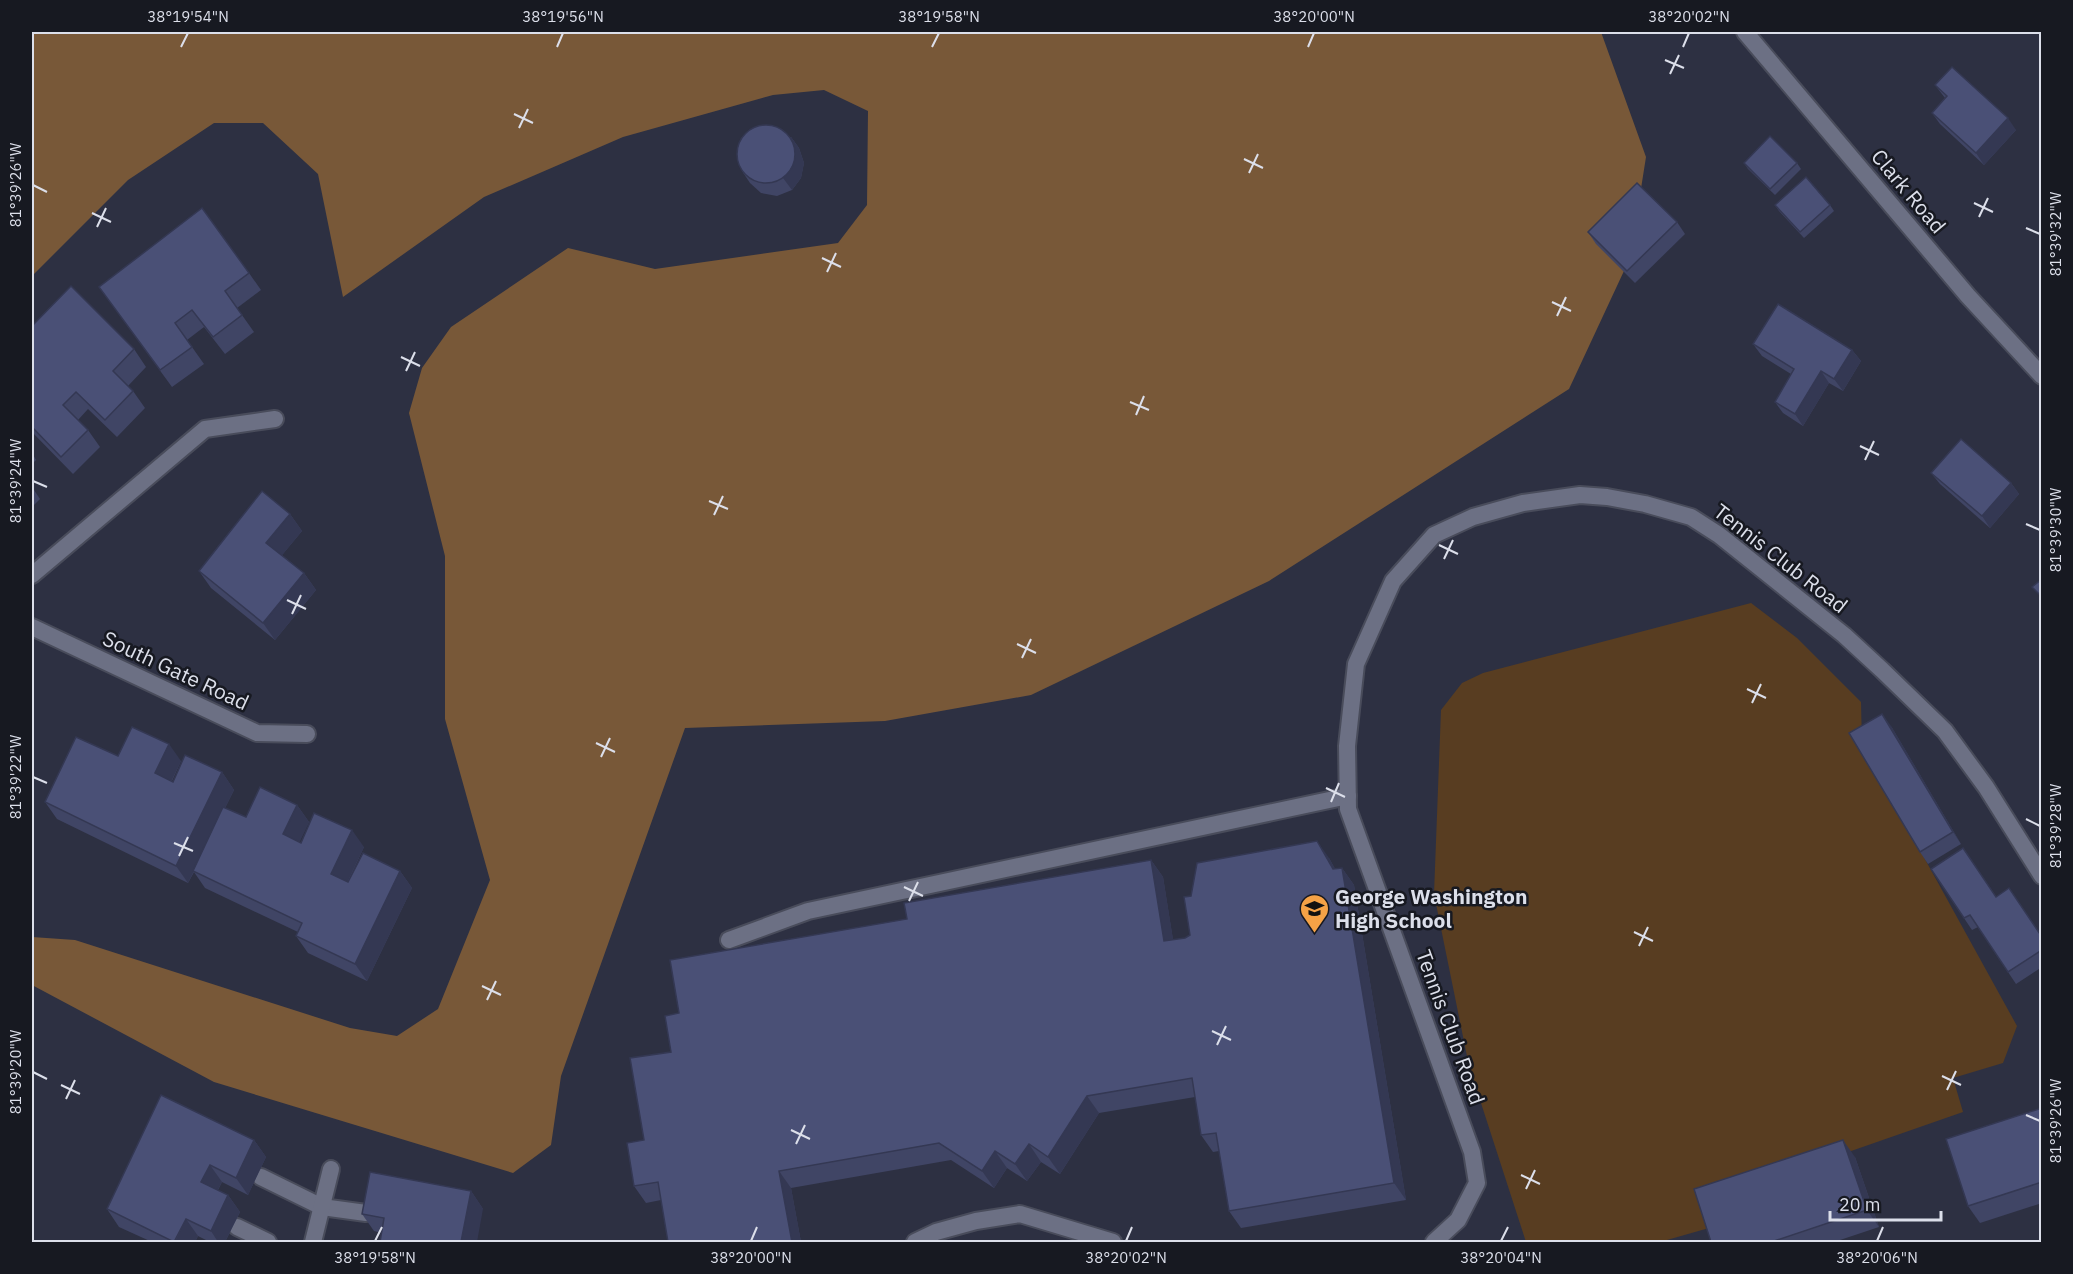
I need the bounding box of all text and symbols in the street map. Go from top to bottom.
text: 38°19'54"N [147,7,229,26]
text: 38°19'56"N [522,7,604,26]
text: 38°19'58"N [898,7,980,26]
text: 38°20'00"N [1273,7,1355,26]
text: 38°20'02"N [1648,7,1730,26]
text: 81°39'26"W [6,142,25,227]
street label: Clark Road [1865,143,1953,239]
text: 81°39'32"W [2046,191,2065,276]
text: 81°39'24"W [6,438,25,523]
text: 81°39'30"W [2046,487,2065,572]
street label: Tennis Club Road [1708,497,1854,619]
street label: South Gate Road [98,624,254,716]
text: 81°39'22"W [6,734,25,819]
text: 81°39'28"W [2046,783,2065,868]
place label: George Washington High School [1335,882,1527,934]
school or university icon: George Washington High School [1298,892,1330,934]
street label: Tennis Club Road [1410,946,1492,1108]
text: 81°39'20"W [6,1029,25,1114]
text: 81°39'26"W [2046,1078,2065,1163]
scale bar [1830,1184,1941,1222]
text: 20 m [1839,1193,1881,1216]
text: 38°19'58"N [334,1248,416,1267]
text: 38°20'00"N [710,1248,792,1267]
text: 38°20'02"N [1085,1248,1167,1267]
text: 38°20'04"N [1460,1248,1542,1267]
text: 38°20'06"N [1836,1248,1918,1267]

